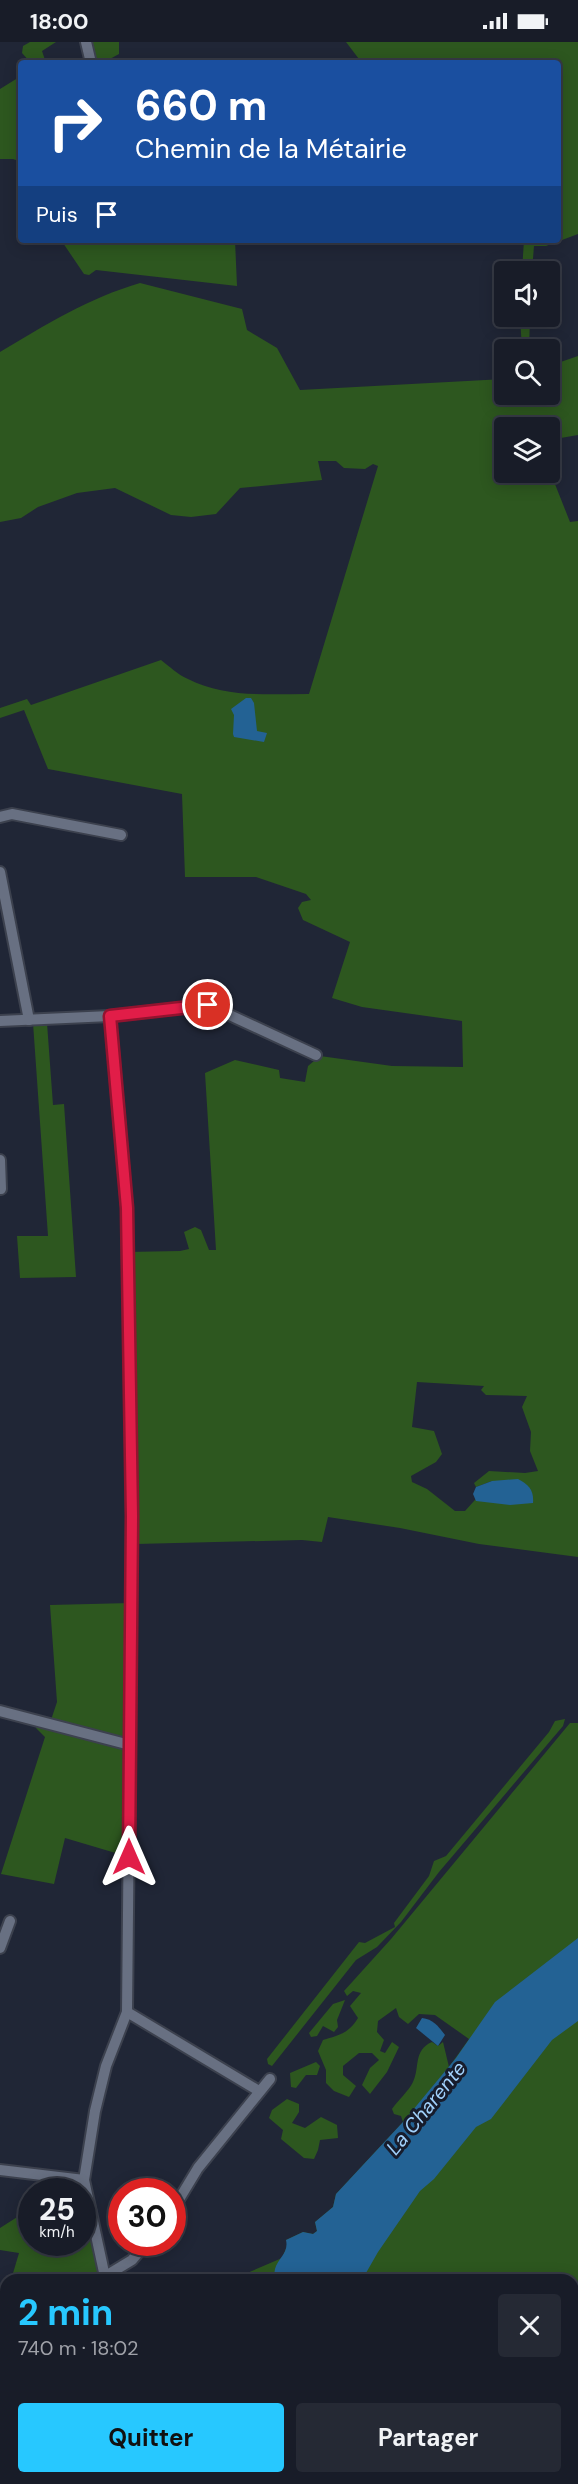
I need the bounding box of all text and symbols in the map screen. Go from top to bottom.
text: 18:00 [30,7,89,36]
text: 660 m [135,78,267,133]
icon: right [36,84,114,162]
text: Chemin de la Métairie [135,131,407,166]
icon: arrive [90,198,123,231]
text: Puis [36,200,78,229]
map controls [494,261,560,483]
button: sound [494,261,560,327]
button: search [494,339,560,405]
button: layers [494,417,560,483]
pin [182,979,233,1030]
icon: arrive [191,988,224,1021]
position arrow [97,1825,161,1889]
water label: La Charente [380,2056,472,2160]
speed limit sign: 30 [108,2178,186,2256]
text: 25 [39,2190,75,2229]
text: km/h [39,2222,75,2242]
text: 2 min [18,2289,113,2336]
button: close [498,2294,561,2357]
text: 740 m · 18:02 [18,2335,139,2361]
button: Quitter [18,2403,284,2472]
button: Partager [296,2403,561,2472]

